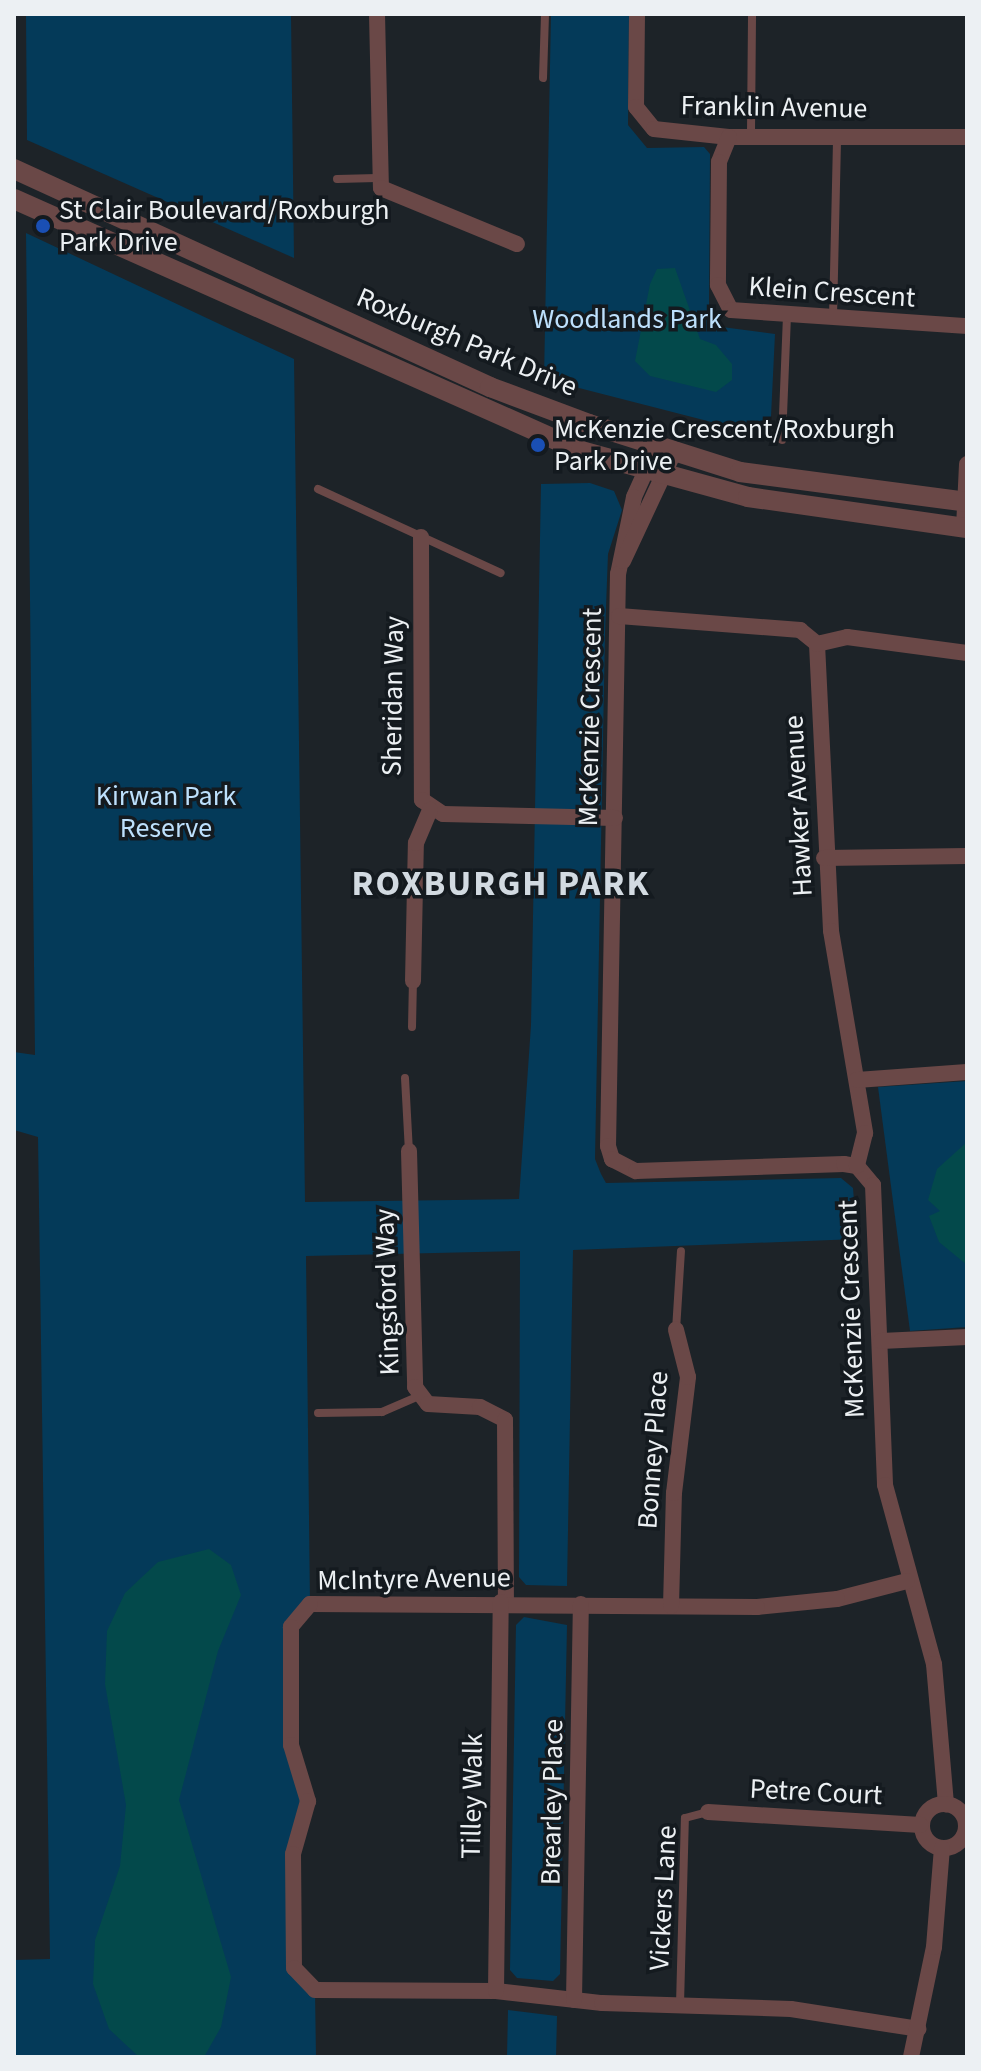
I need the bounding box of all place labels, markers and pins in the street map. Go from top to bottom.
place label: St Clair Boulevard/Roxburgh Park Drive [59,193,390,259]
marker: St Clair Boulevard/Roxburgh Park Drive [34,217,52,235]
place label: McKenzie Crescent/Roxburgh Park Drive [554,412,895,478]
marker: McKenzie Crescent/Roxburgh Park Drive [529,436,547,454]

